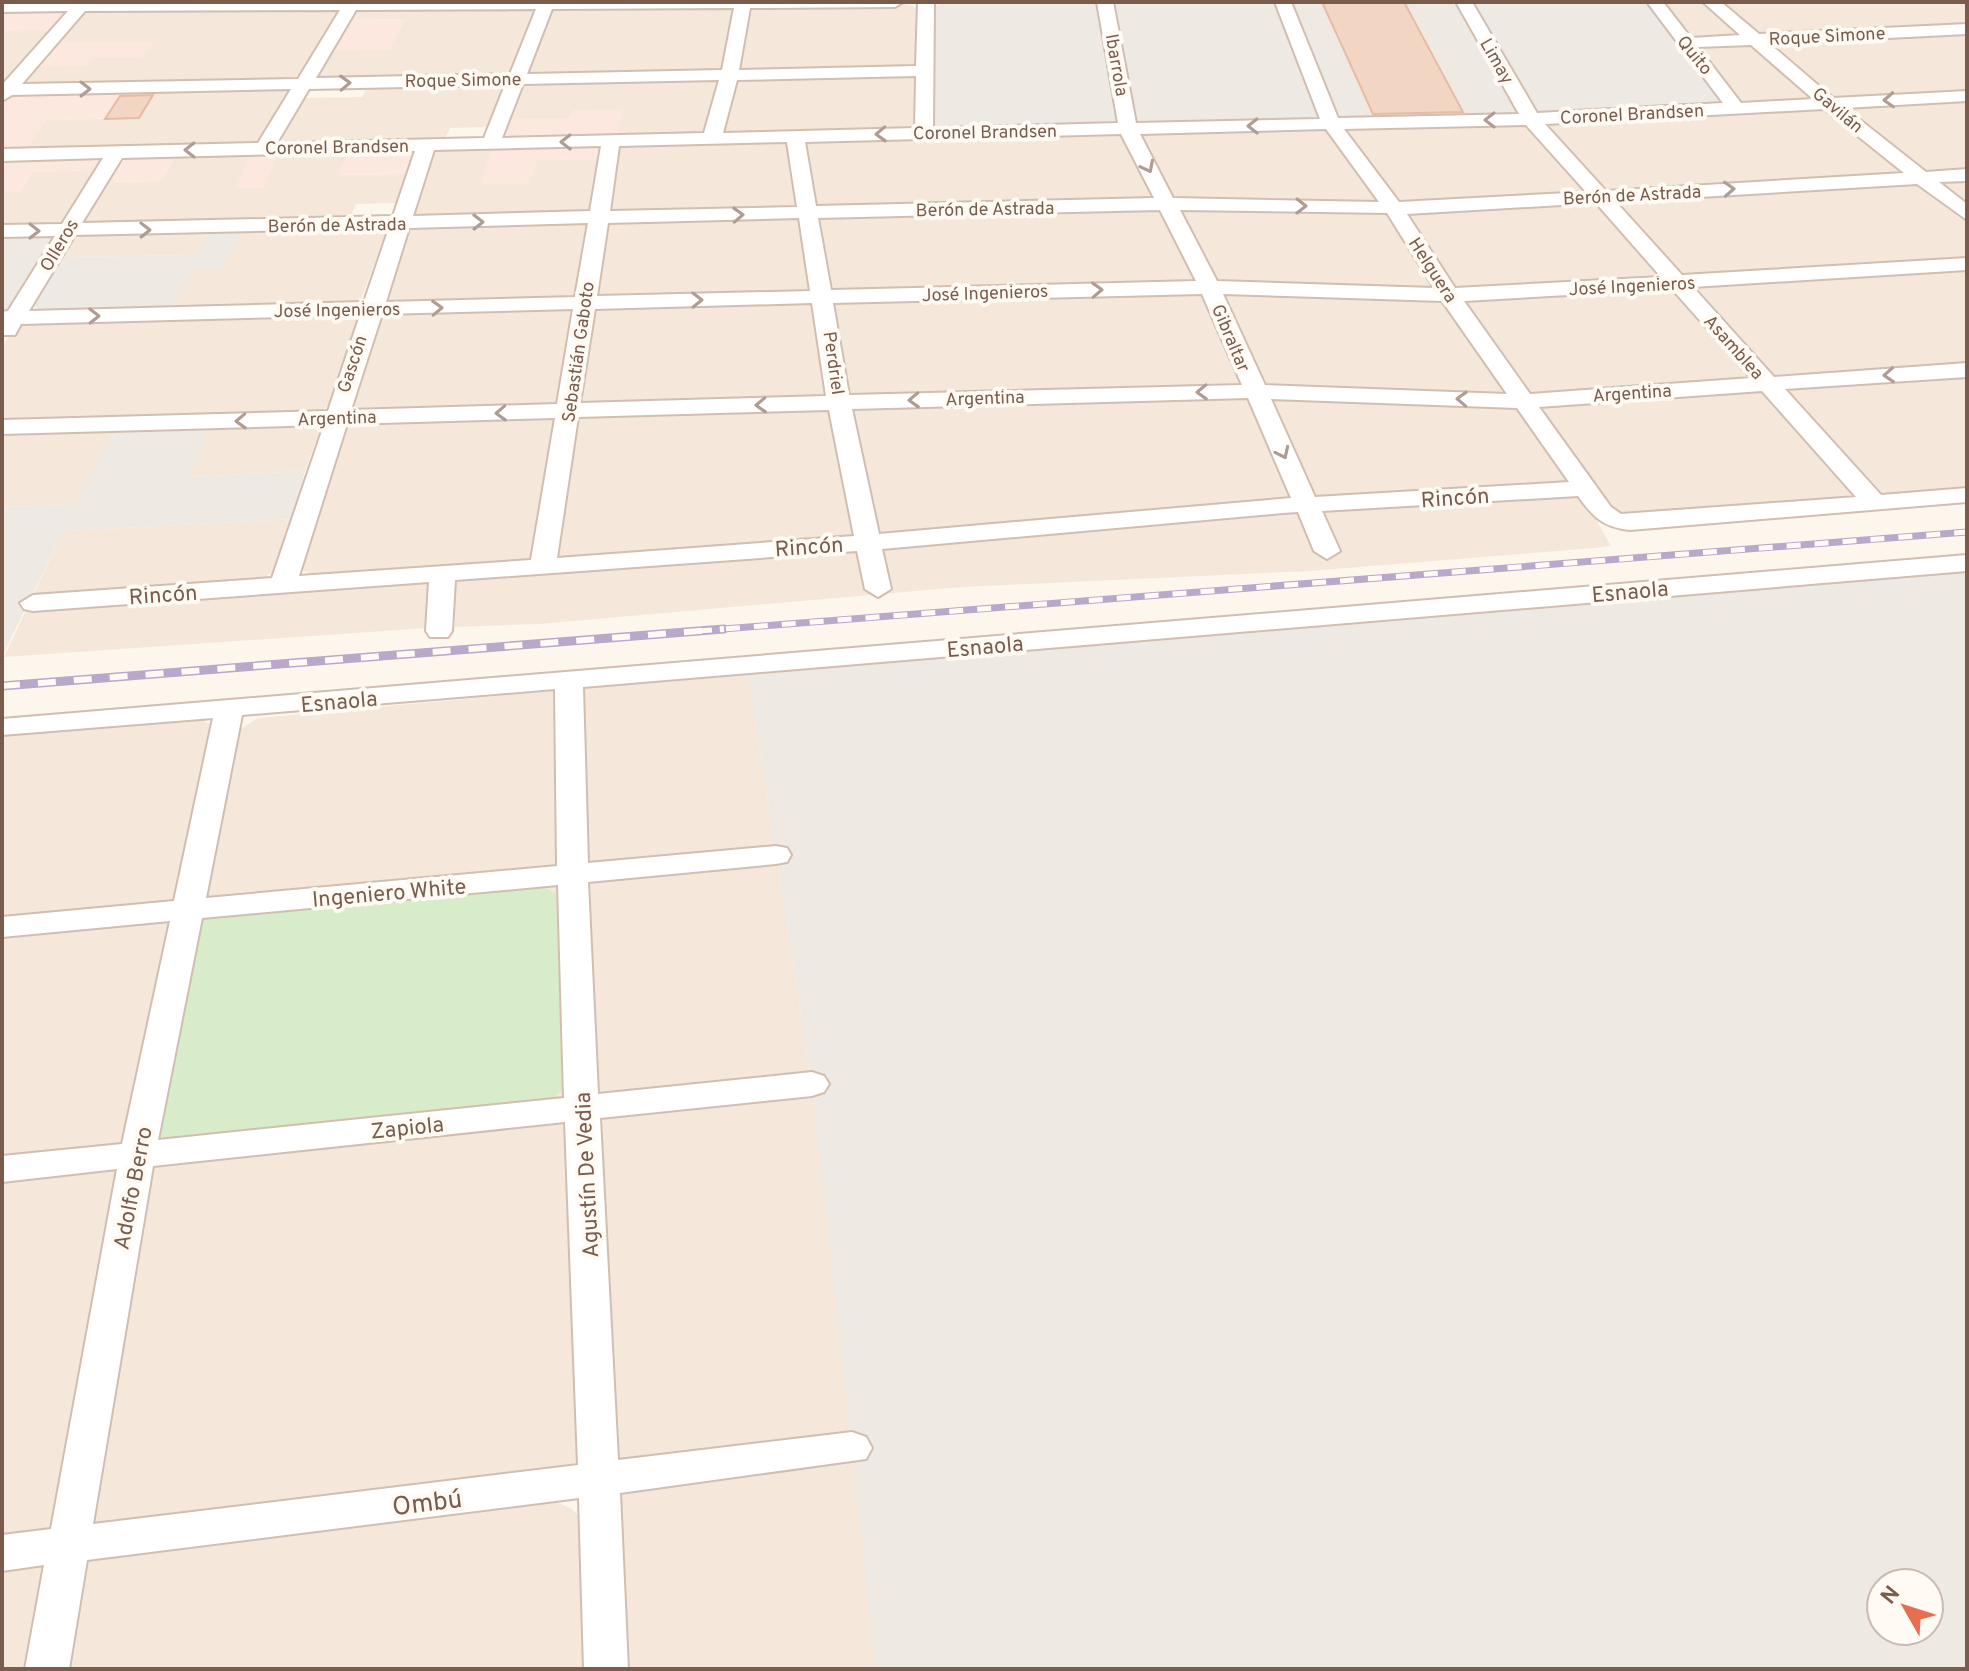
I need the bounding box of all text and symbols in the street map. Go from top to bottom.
street label: Roque Simone [1768,23,1886,52]
street label: Quito [1671,31,1717,80]
street label: Ibarrola [1099,32,1132,98]
street label: Limay [1474,35,1518,89]
street label: Roque Simone [404,69,522,94]
one-way arrow [339,74,352,92]
one-way arrow [79,80,92,97]
street label: Gavilán [1807,83,1867,139]
one-way arrow [1882,91,1895,108]
street label: Coronel Brandsen [1559,100,1705,131]
one-way arrow [1483,111,1496,129]
one-way arrow [1246,117,1259,135]
street label: Coronel Brandsen [913,121,1057,146]
one-way arrow [874,125,887,143]
one-way arrow [559,133,572,150]
street label: Coronel Brandsen [265,136,409,161]
one-way arrow [183,142,196,159]
one-way arrow [1138,158,1153,173]
street label: Berón de Astrada [1562,181,1702,212]
one-way arrow [1723,181,1736,198]
one-way arrow [1295,197,1308,215]
street label: Berón de Astrada [916,198,1054,223]
one-way arrow [732,207,745,224]
one-way arrow [472,213,485,231]
street label: Berón de Astrada [268,214,406,239]
street label: Olleros [36,215,85,276]
one-way arrow [139,221,152,238]
one-way arrow [28,222,41,240]
street label: Helguera [1402,234,1461,308]
street label: José Ingenieros [1568,273,1696,302]
street label: Sebastián Gaboto [558,280,601,424]
street label: José Ingenieros [921,281,1049,308]
one-way arrow [1091,282,1104,299]
one-way arrow [691,292,704,309]
street label: José Ingenieros [273,299,401,324]
one-way arrow [431,299,444,316]
street label: Gibraltar [1205,301,1254,376]
one-way arrow [88,308,101,325]
street label: Asamblea [1698,311,1768,385]
street label: Perdriel [817,330,848,396]
street label: Gascón [333,333,374,396]
one-way arrow [1882,366,1895,383]
street label: Argentina [1592,380,1672,409]
one-way arrow [1195,383,1208,401]
street label: Argentina [945,387,1025,412]
one-way arrow [1455,390,1468,407]
one-way arrow [907,392,920,409]
one-way arrow [754,397,767,414]
one-way arrow [494,405,507,422]
street label: Argentina [297,407,377,432]
one-way arrow [234,412,247,429]
one-way arrow [1273,444,1289,459]
street label: Rincón [1420,484,1490,515]
street label: Rincón [774,533,844,564]
street label: Esnaola [1591,577,1670,610]
street label: Rincón [128,581,198,612]
street label: Esnaola [946,632,1025,665]
street label: Esnaola [300,687,379,720]
street label: Ingeniero White [311,874,467,915]
street label: Agustín De Vedia [571,1091,606,1258]
street label: Zapiola [369,1112,445,1147]
street label: Adolfo Berro [109,1125,160,1252]
street label: Ombú [390,1484,464,1525]
north arrow [1865,1567,1945,1647]
text: N [1876,1581,1907,1611]

